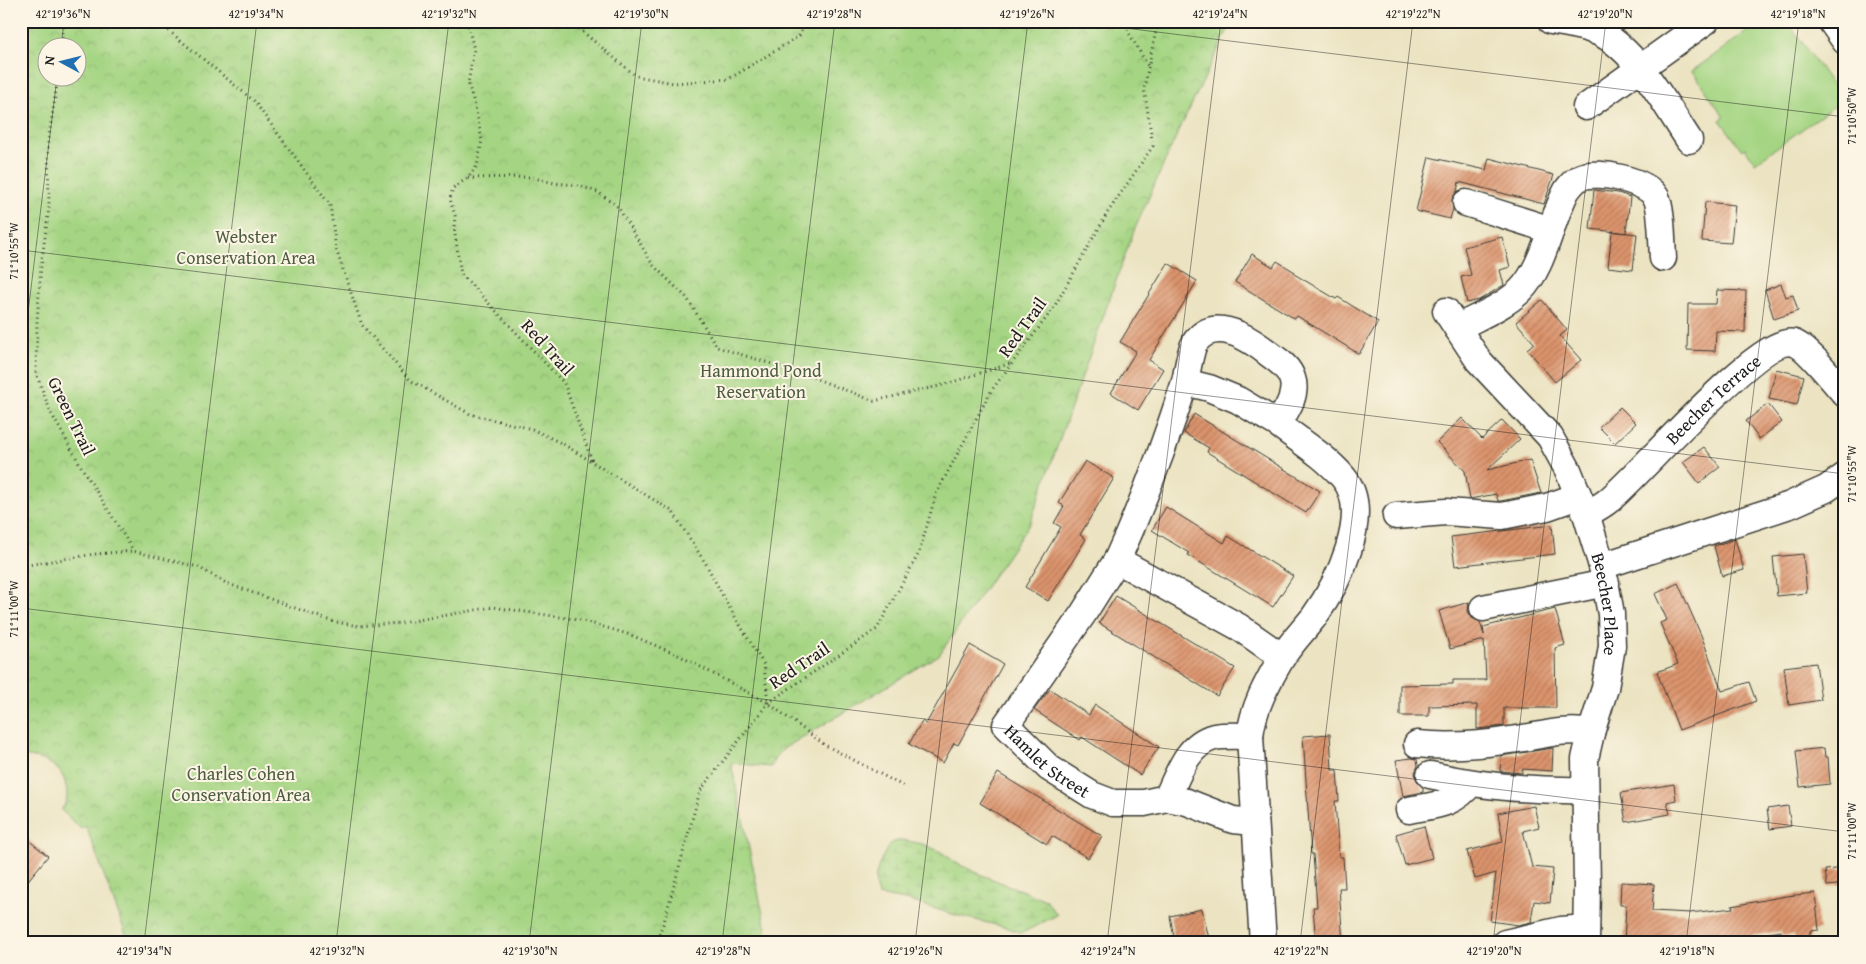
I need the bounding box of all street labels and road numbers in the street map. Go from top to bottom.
street label: Red Trail [991,291,1053,363]
street label: Red Trail [515,313,581,381]
street label: Beecher Terrace [1659,347,1766,450]
street label: Green Trail [41,372,103,460]
street label: Beecher Place [1585,549,1626,658]
street label: Red Trail [763,635,835,695]
street label: Hamlet Street [998,717,1096,805]

